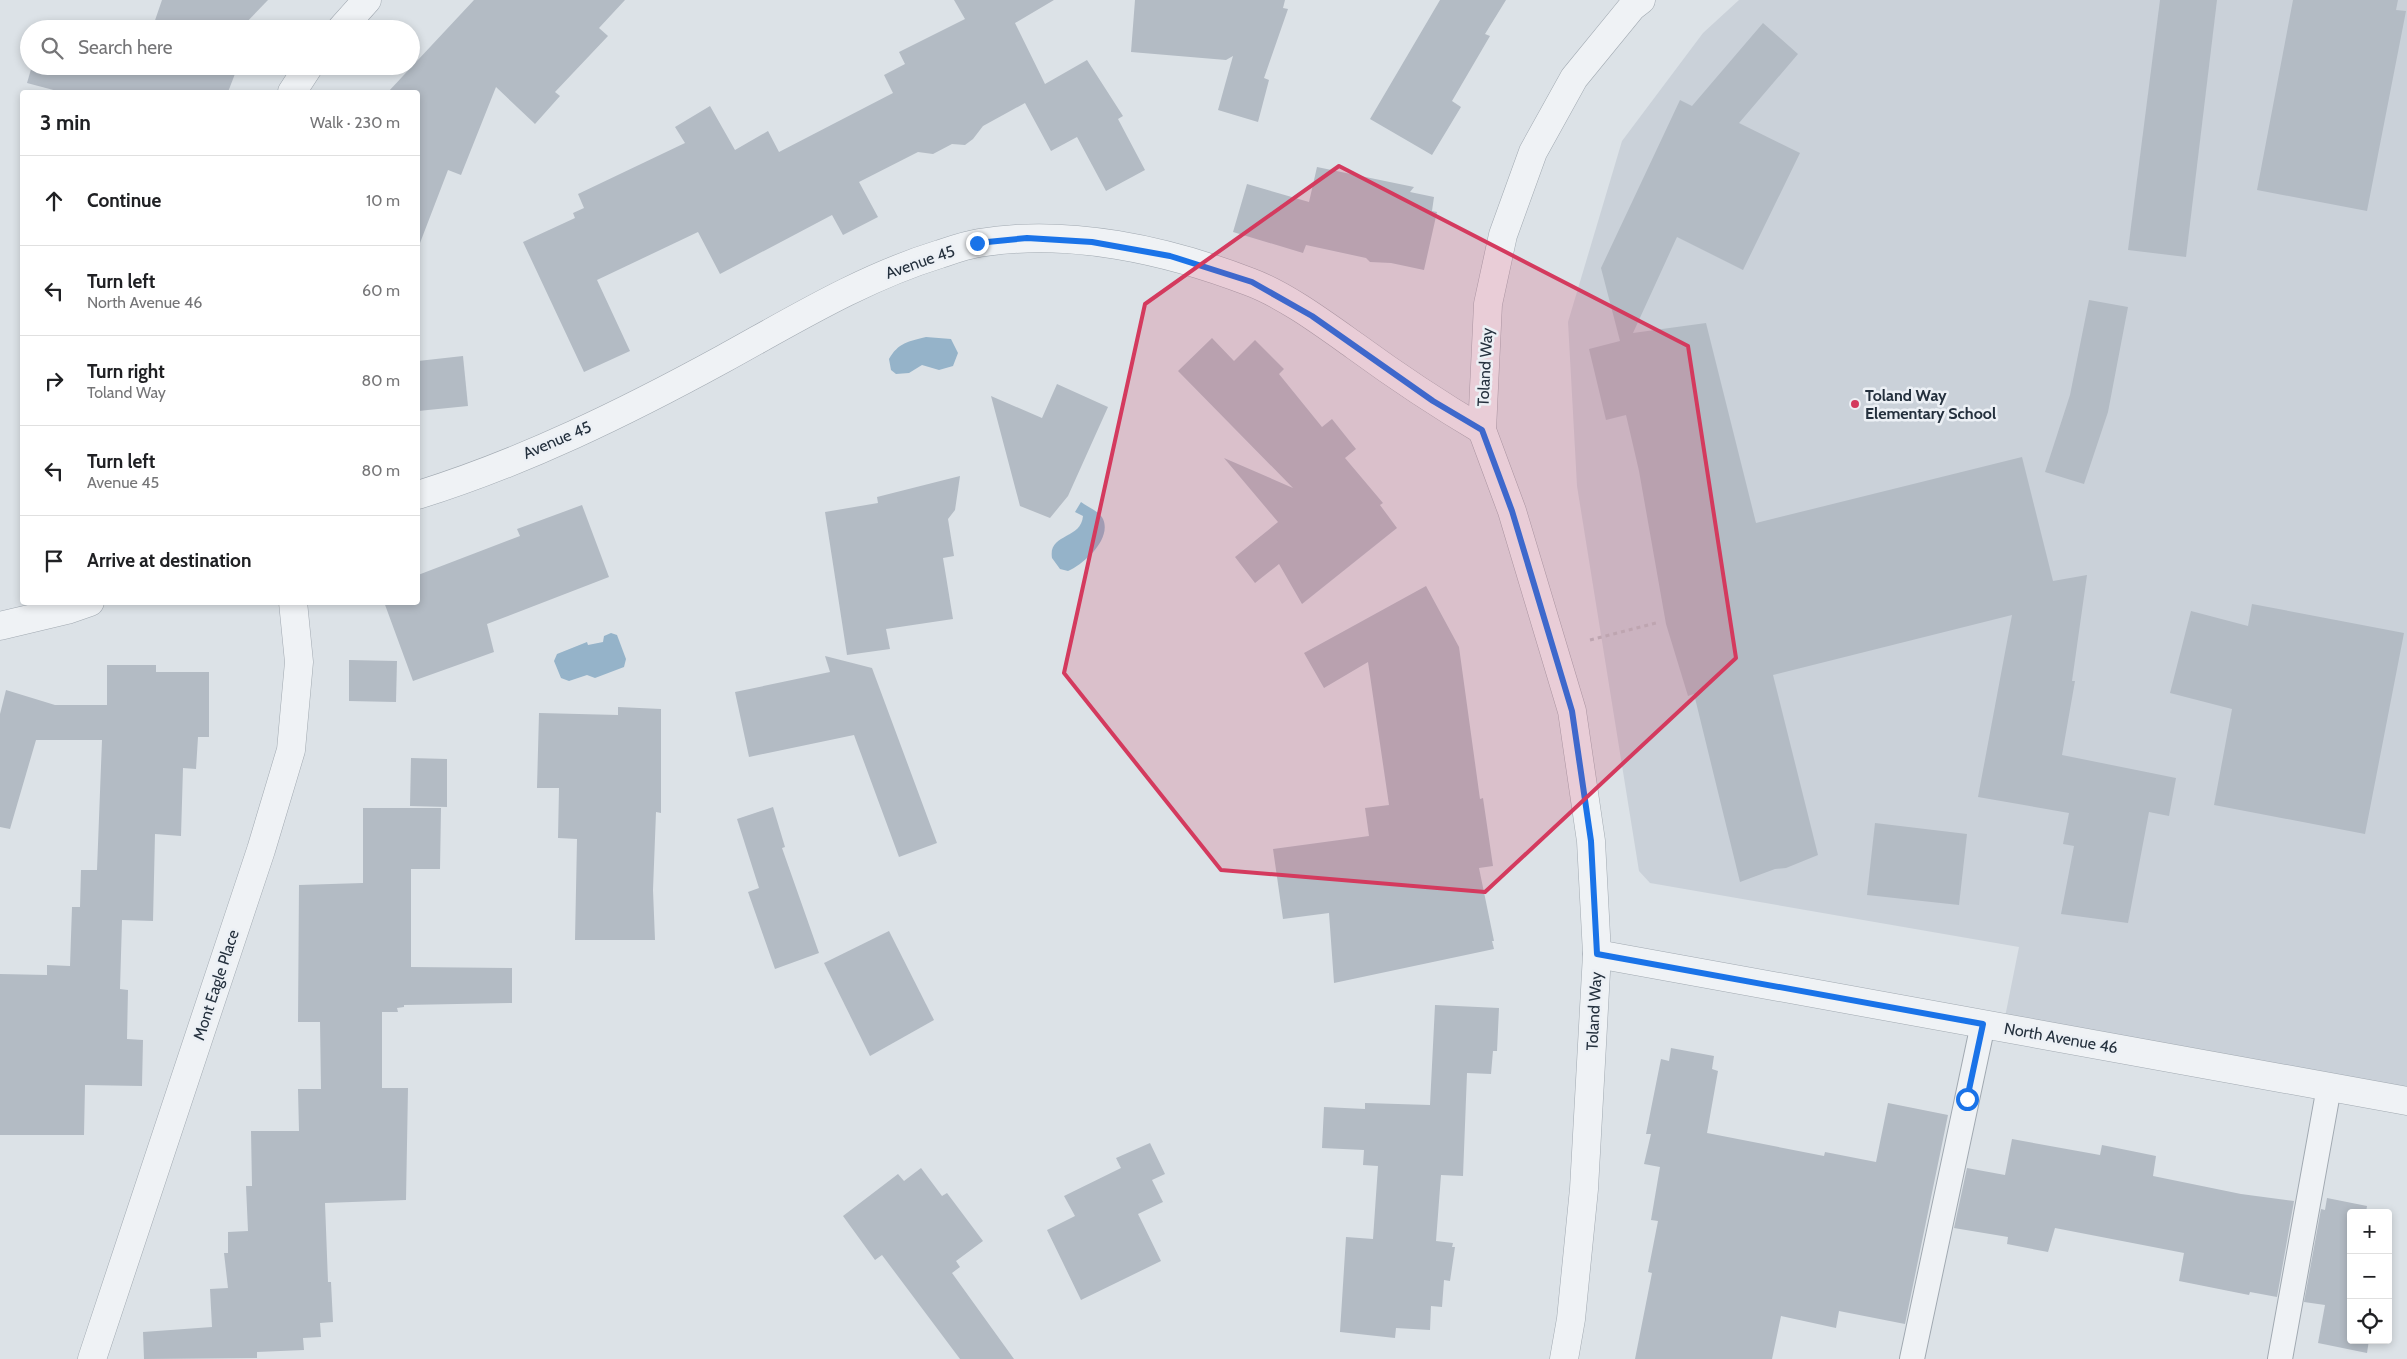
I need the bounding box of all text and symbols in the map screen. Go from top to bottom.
search box [20,20,420,75]
icon: search [38,34,66,62]
text: Search here [78,36,172,59]
text: 3 min [40,110,91,135]
text: Walk · 230 m [310,113,400,132]
icon: ahead [40,187,68,215]
text: Continue [87,189,161,212]
text: 10 m [366,191,400,210]
route end [966,232,989,255]
street label: Avenue 45 [883,241,957,283]
text: Turn left [87,270,155,293]
icon: left [40,277,68,305]
text: 60 m [362,281,400,300]
text: North Avenue 46 [87,293,202,312]
street label: Toland Way [1473,327,1497,407]
text: Turn right [87,360,165,383]
icon: right [40,367,68,395]
text: 80 m [362,371,400,390]
text: Toland Way [87,383,166,402]
place label: Toland Way Elementary School [1865,386,1996,423]
marker: Toland Way Elementary School [1849,398,1861,410]
street label: Avenue 45 [520,417,594,463]
text: Turn left [87,450,155,473]
icon: left [40,457,68,485]
text: 80 m [362,461,400,480]
text: Avenue 45 [87,473,159,492]
icon: arrive [40,547,68,575]
text: Arrive at destination [87,549,251,572]
street label: Mont Eagle Place [189,927,243,1043]
street label: Toland Way [1582,971,1606,1051]
street label: North Avenue 46 [2003,1019,2119,1057]
route start [1956,1088,1979,1111]
map controls [2347,1209,2392,1344]
button: + [2347,1209,2392,1254]
button: − [2347,1254,2392,1299]
button: locate [2347,1299,2392,1344]

